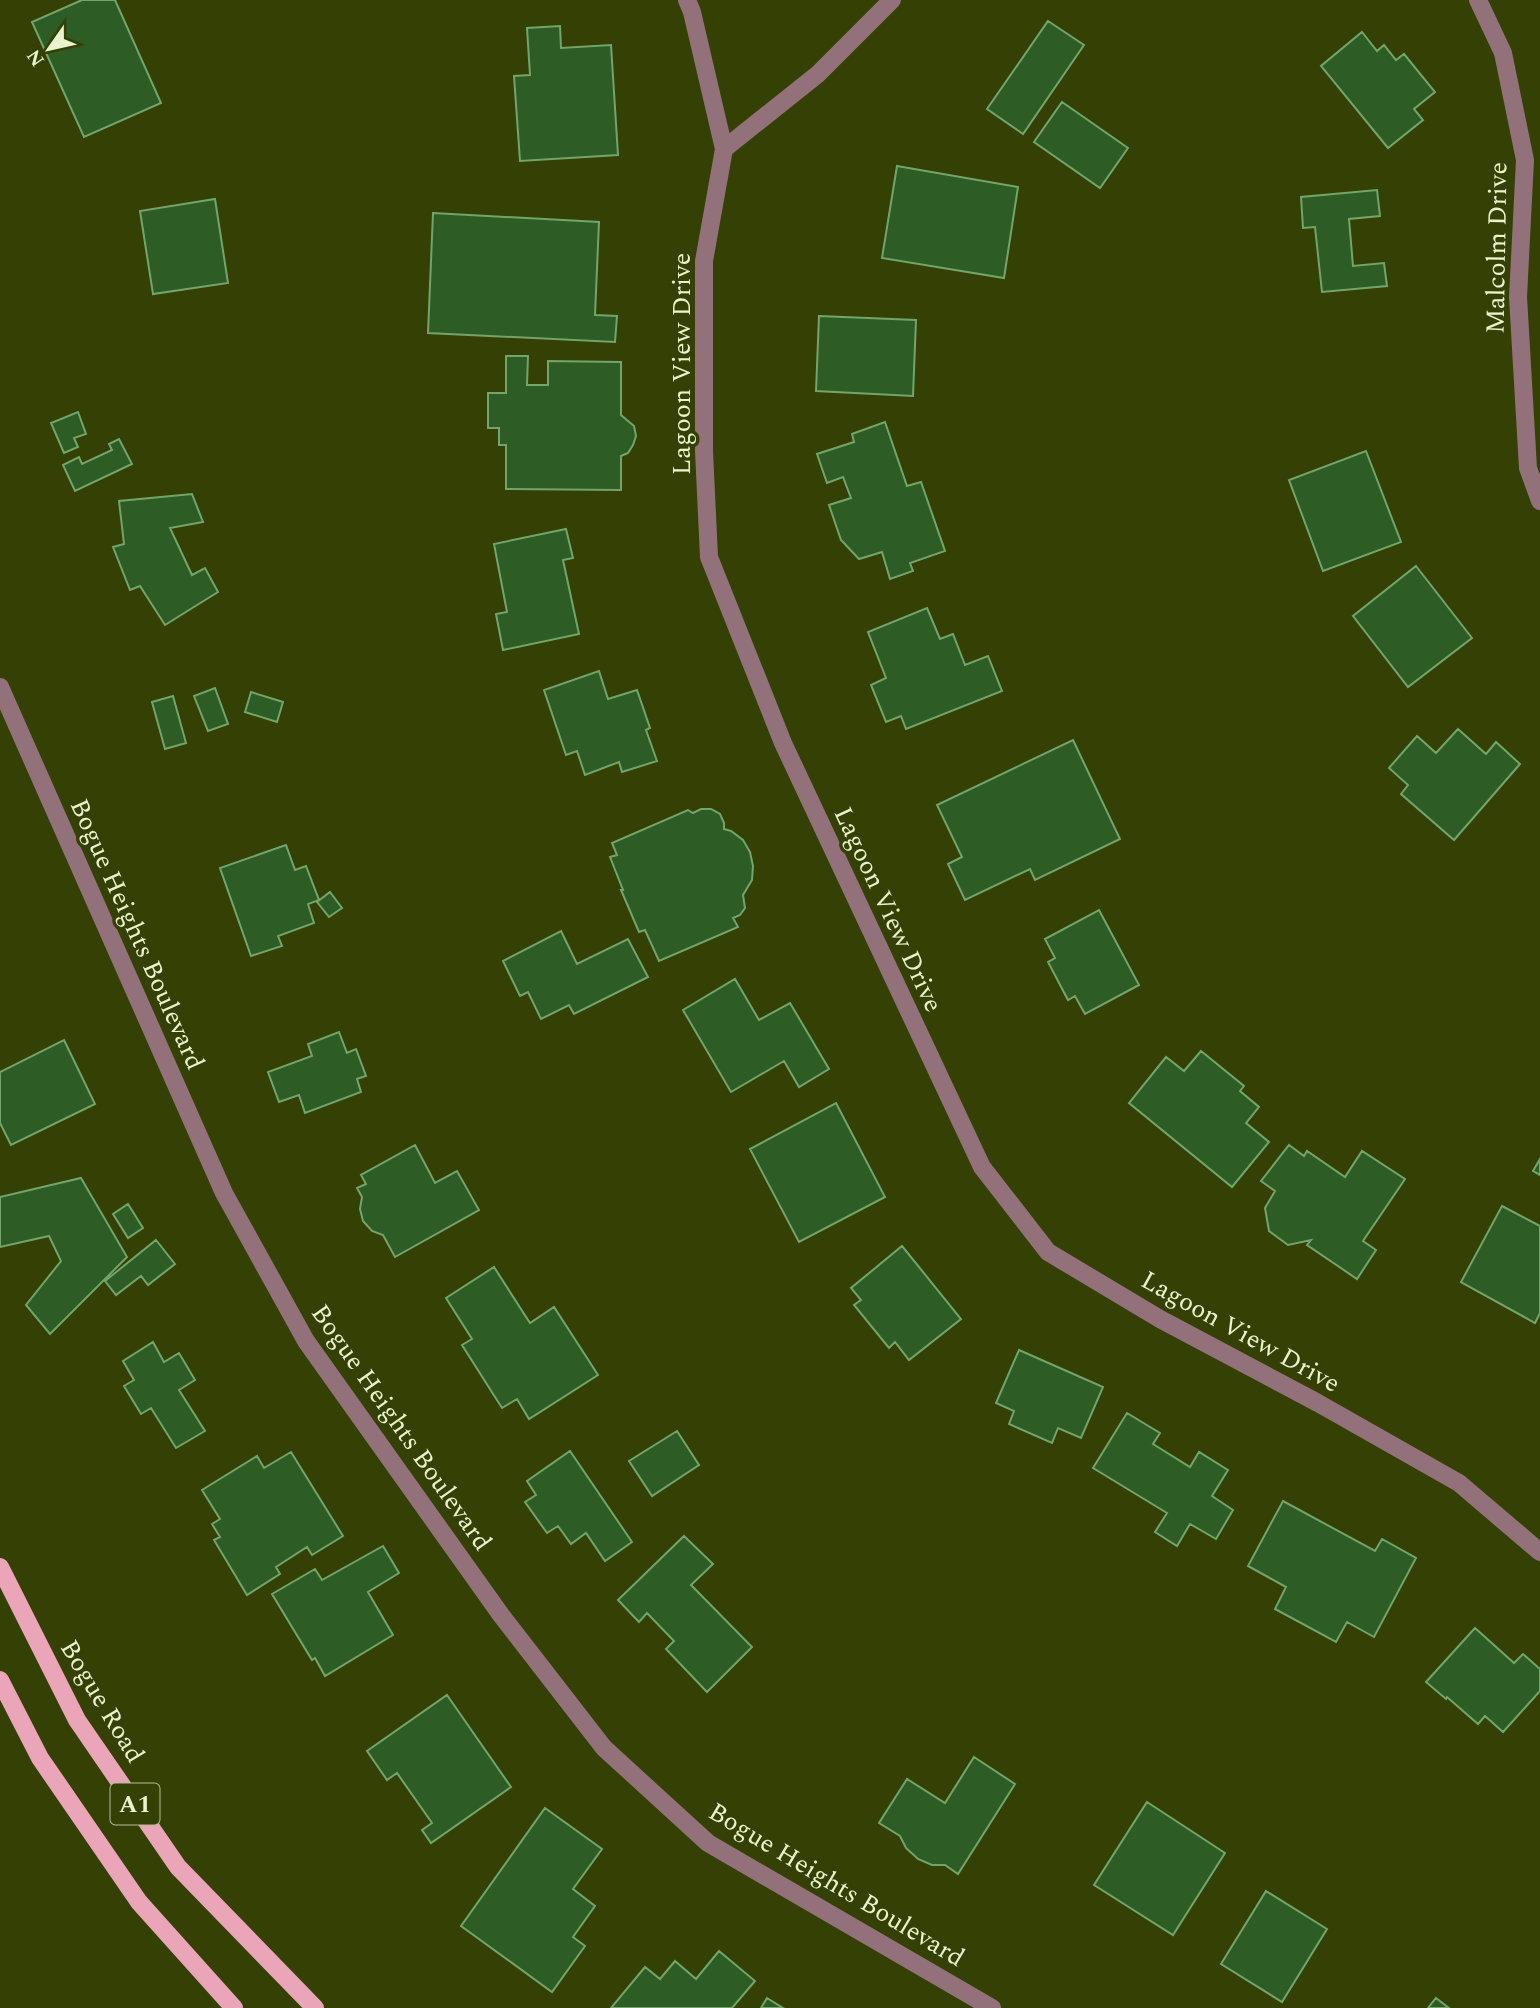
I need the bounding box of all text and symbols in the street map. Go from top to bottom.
north arrow [14,14,84,84]
text: N [20,43,53,72]
street label: Malcolm Drive [1476,162,1518,334]
street label: Lagoon View Drive [662,253,702,475]
street label: Bogue Heights Boulevard [59,792,215,1077]
street label: Lagoon View Drive [823,800,953,1019]
street label: Lagoon View Drive [1134,1260,1348,1403]
street label: Bogue Heights Boulevard [301,1296,502,1559]
street label: Bogue Road [49,1632,155,1771]
road number: A1 [110,1784,160,1825]
street label: Bogue Heights Boulevard [700,1792,973,1978]

